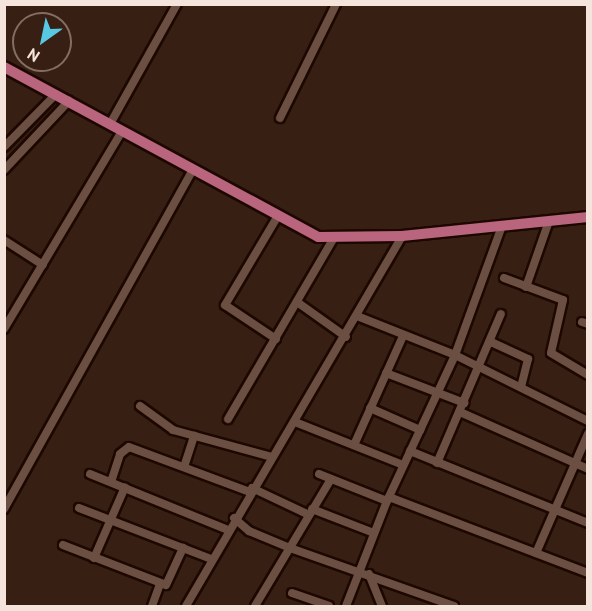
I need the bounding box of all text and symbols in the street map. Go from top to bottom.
north arrow [12,12,72,72]
text: N [23,44,43,67]

